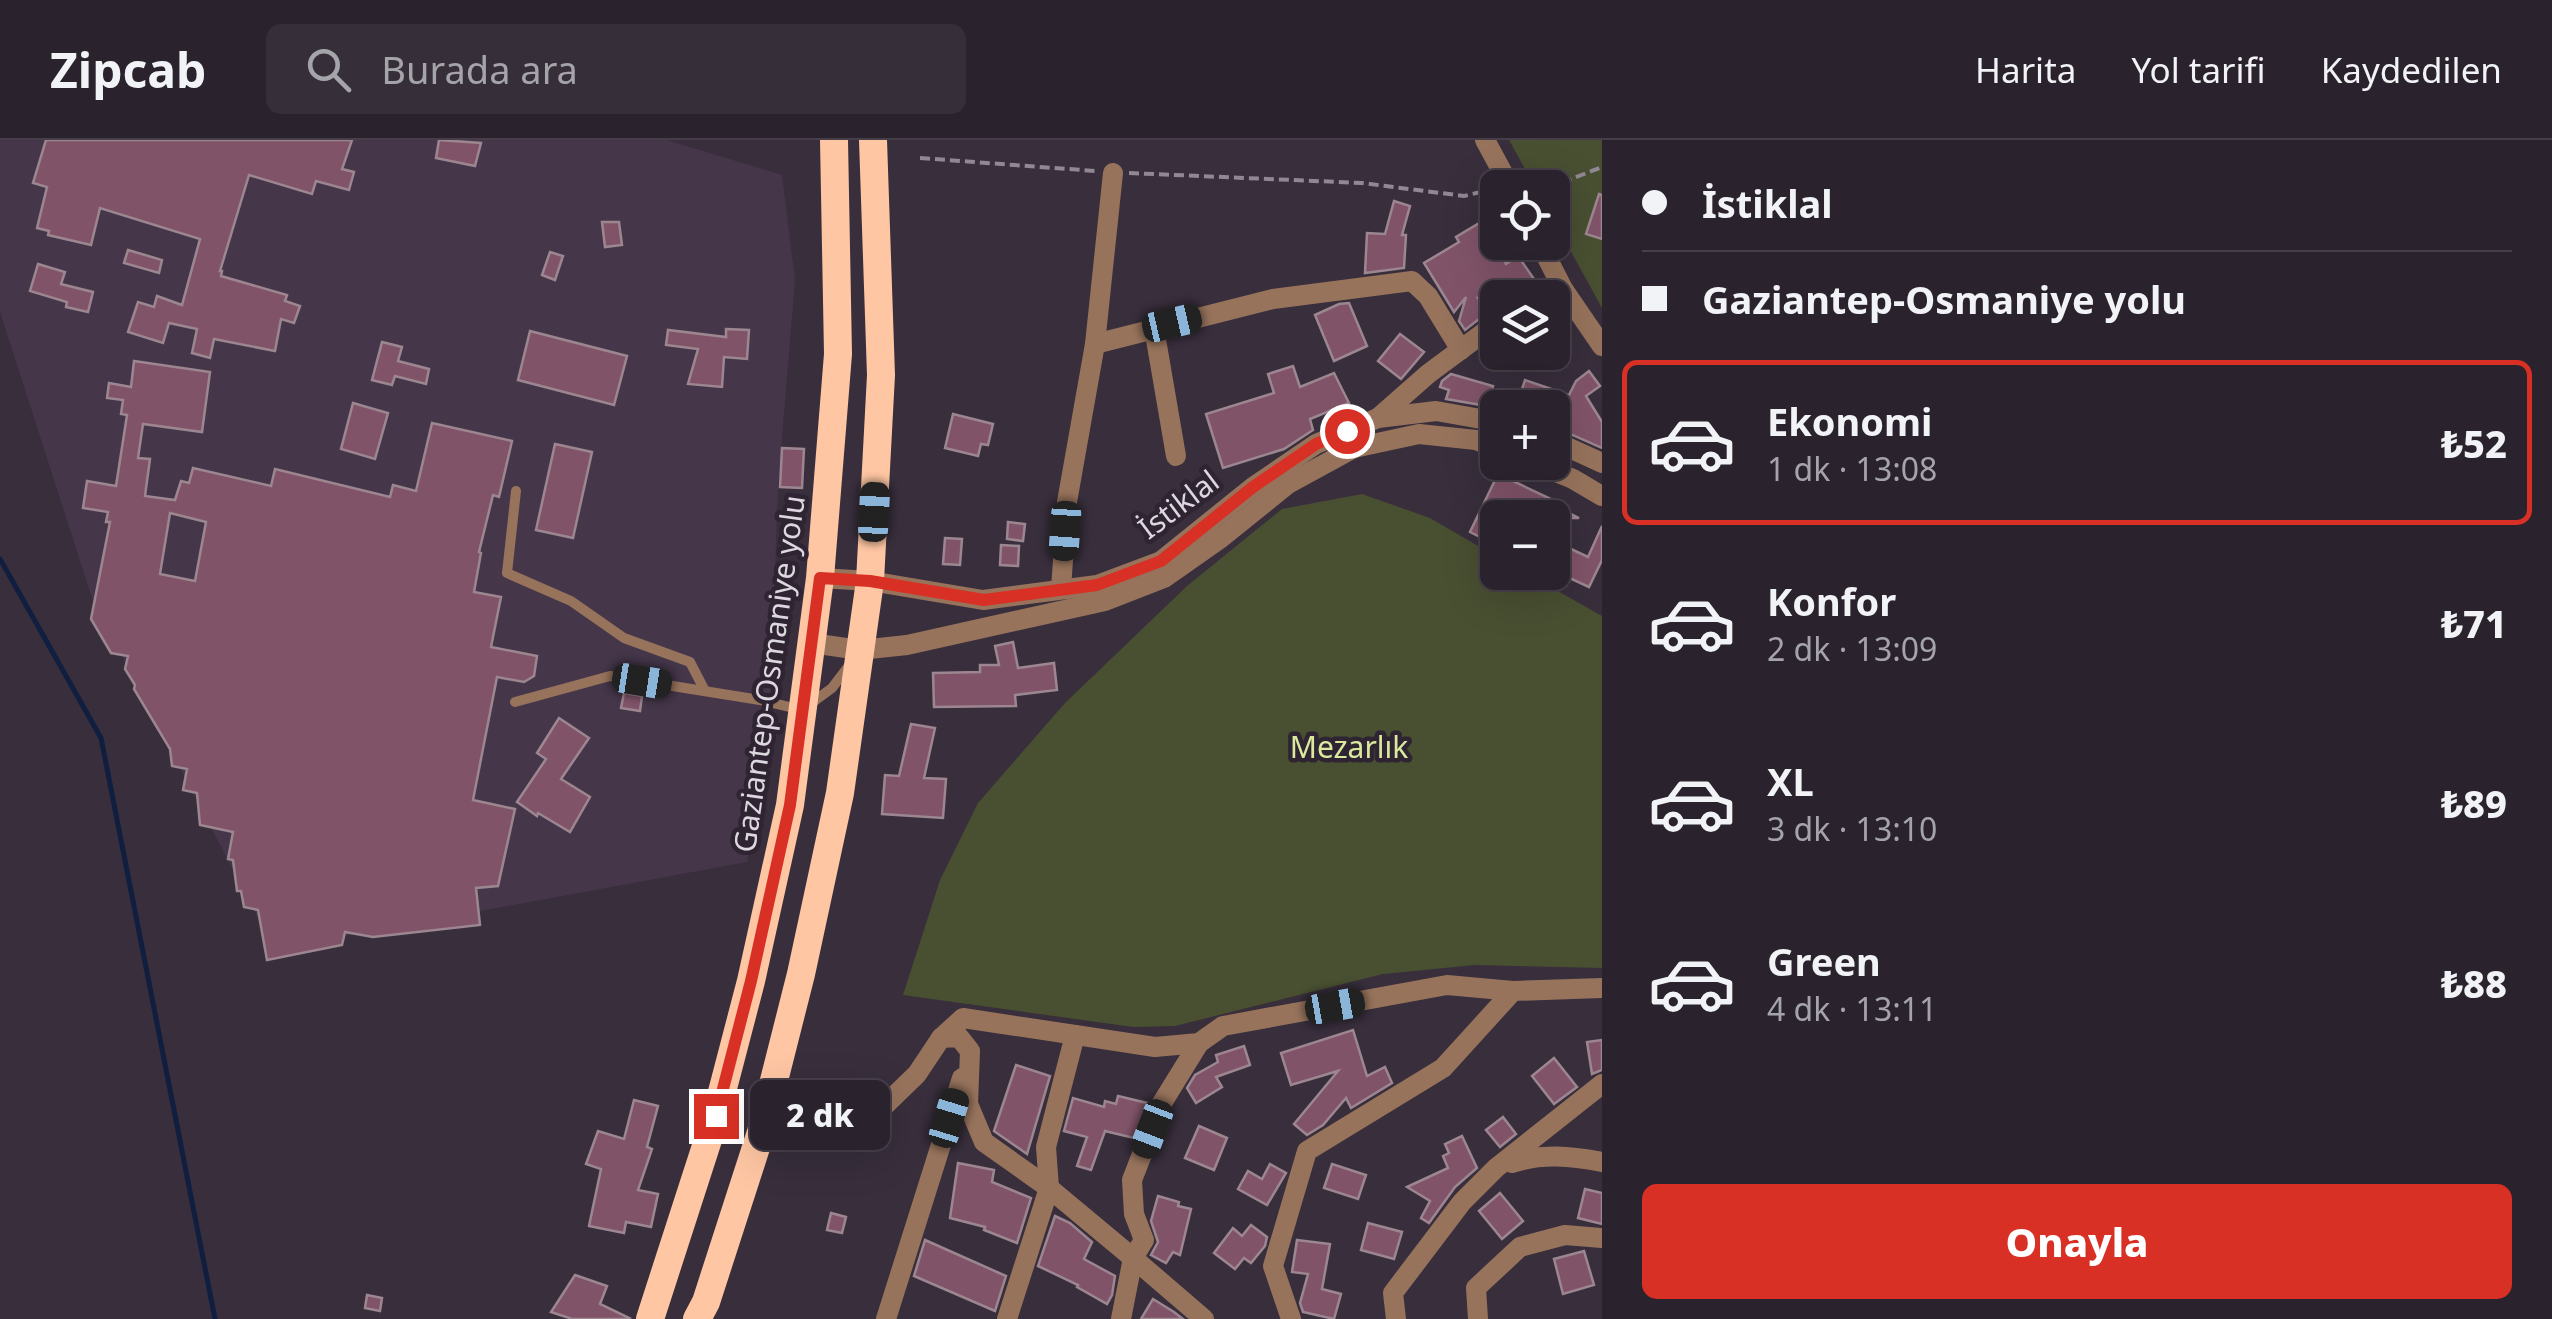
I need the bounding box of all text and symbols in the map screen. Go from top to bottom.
search box [266,24,966,114]
text: Zipcab [50,37,206,102]
icon: search [301,42,356,97]
text: Burada ara [381,43,578,95]
text: Harita [1975,46,2076,93]
text: Yol tarifi [2131,46,2266,93]
text: Kaydedilen [2321,46,2502,93]
map controls [1480,170,1570,590]
button: locate [1480,170,1570,260]
text: İstiklal [1702,177,1833,229]
text: Gaziantep-Osmaniye yolu [1702,273,2186,325]
button: layers [1480,280,1570,370]
car [1139,302,1205,344]
button: + [1480,390,1570,480]
text: Ekonomi [1767,395,1932,447]
icon: car [1647,398,1737,488]
route start [1325,409,1370,454]
text: ₺52 [2441,417,2507,469]
text: 1 dk · 13:08 [1767,447,1937,490]
street label: İstiklal [1129,460,1227,548]
car [857,481,891,543]
street label: Gaziantep-Osmaniye yolu [723,492,814,855]
car [1048,500,1082,562]
button: − [1480,500,1570,590]
text: Konfor [1767,575,1896,627]
icon: car [1647,578,1737,668]
text: ₺71 [2441,597,2507,649]
text: 2 dk · 13:09 [1767,627,1937,670]
car [610,661,674,701]
park label: Mezarlık [1290,726,1408,767]
text: XL [1767,755,1814,807]
icon: car [1647,758,1737,848]
text: ₺89 [2441,777,2507,829]
text: 3 dk · 13:10 [1767,807,1937,850]
text: Green [1767,935,1881,987]
icon: car [1647,938,1737,1028]
text: ₺88 [2441,957,2507,1009]
car [1303,986,1367,1026]
text: 4 dk · 13:11 [1767,987,1937,1030]
callout: 2 dk [751,1081,891,1151]
car [926,1085,972,1151]
text: 2 dk [786,1093,854,1136]
route end [694,1094,739,1139]
car [1127,1096,1177,1162]
button: Onayla [1642,1184,2512,1299]

